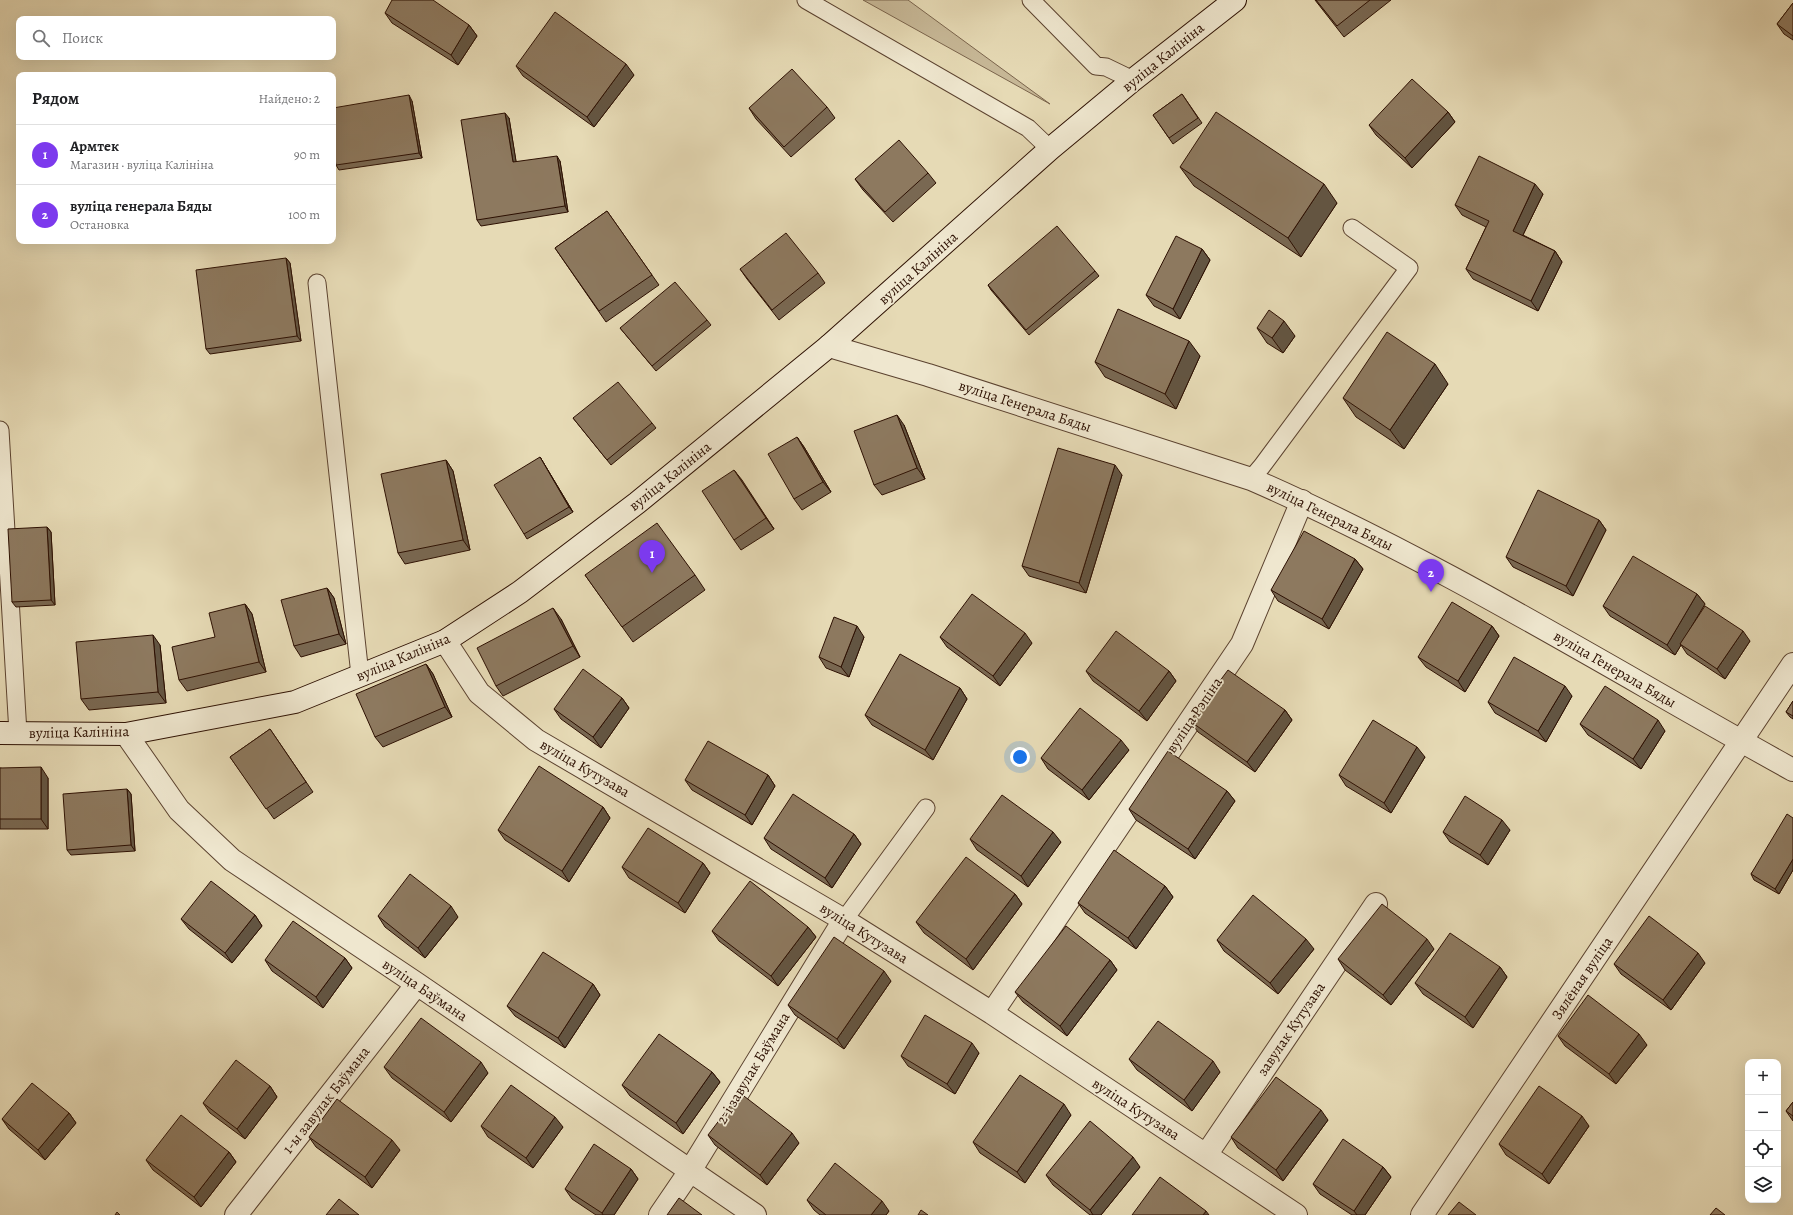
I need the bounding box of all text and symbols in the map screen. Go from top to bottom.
search box [16,16,336,60]
street label: вуліца Калініна [1118,18,1208,96]
icon: search [30,27,52,49]
text: Поиск [62,28,103,48]
text: Рядом [32,87,79,110]
text: Найдено: 2 [259,90,320,107]
text: Армтек [70,136,119,156]
text: 1 [43,146,47,163]
text: 90 m [294,146,320,163]
text: Магазин · вуліца Калініна [70,156,214,173]
text: вуліца генерала Бяды [70,196,212,216]
text: 2 [42,206,48,223]
text: 100 m [288,206,320,223]
text: Остановка [70,216,129,233]
street label: вуліца Калініна [874,227,962,309]
street label: вуліца Генерала Бяды [956,375,1094,437]
street label: вуліца Калініна [625,437,715,515]
street label: вуліца Генерала Бяды [1263,477,1397,555]
pin: 1 [639,540,665,573]
pin: 2 [1418,559,1444,592]
street label: вуліца Генерала Бяды [1550,626,1680,712]
street label: вуліца Калініна [353,628,453,686]
street label: вуліца Рэпіна [1161,673,1227,757]
street label: вуліца Калініна [29,721,129,743]
street label: вуліца Кутузава [536,734,634,802]
your location [1010,747,1030,767]
street label: вуліца Кутузава [816,898,912,968]
street label: Зялёная вуліца [1547,932,1617,1023]
street label: вуліца Баўмана [378,954,472,1026]
street label: завулак Кутузава [1252,978,1330,1080]
street label: 2-і завулак Баўмана [712,1008,794,1128]
street label: 1-ы завулак Баўмана [278,1042,374,1158]
map controls [1745,1059,1781,1203]
button: + [1745,1059,1781,1095]
street label: вуліца Кутузава [1088,1073,1184,1145]
button: − [1745,1095,1781,1131]
button: locate [1745,1131,1781,1167]
button: layers [1745,1167,1781,1203]

